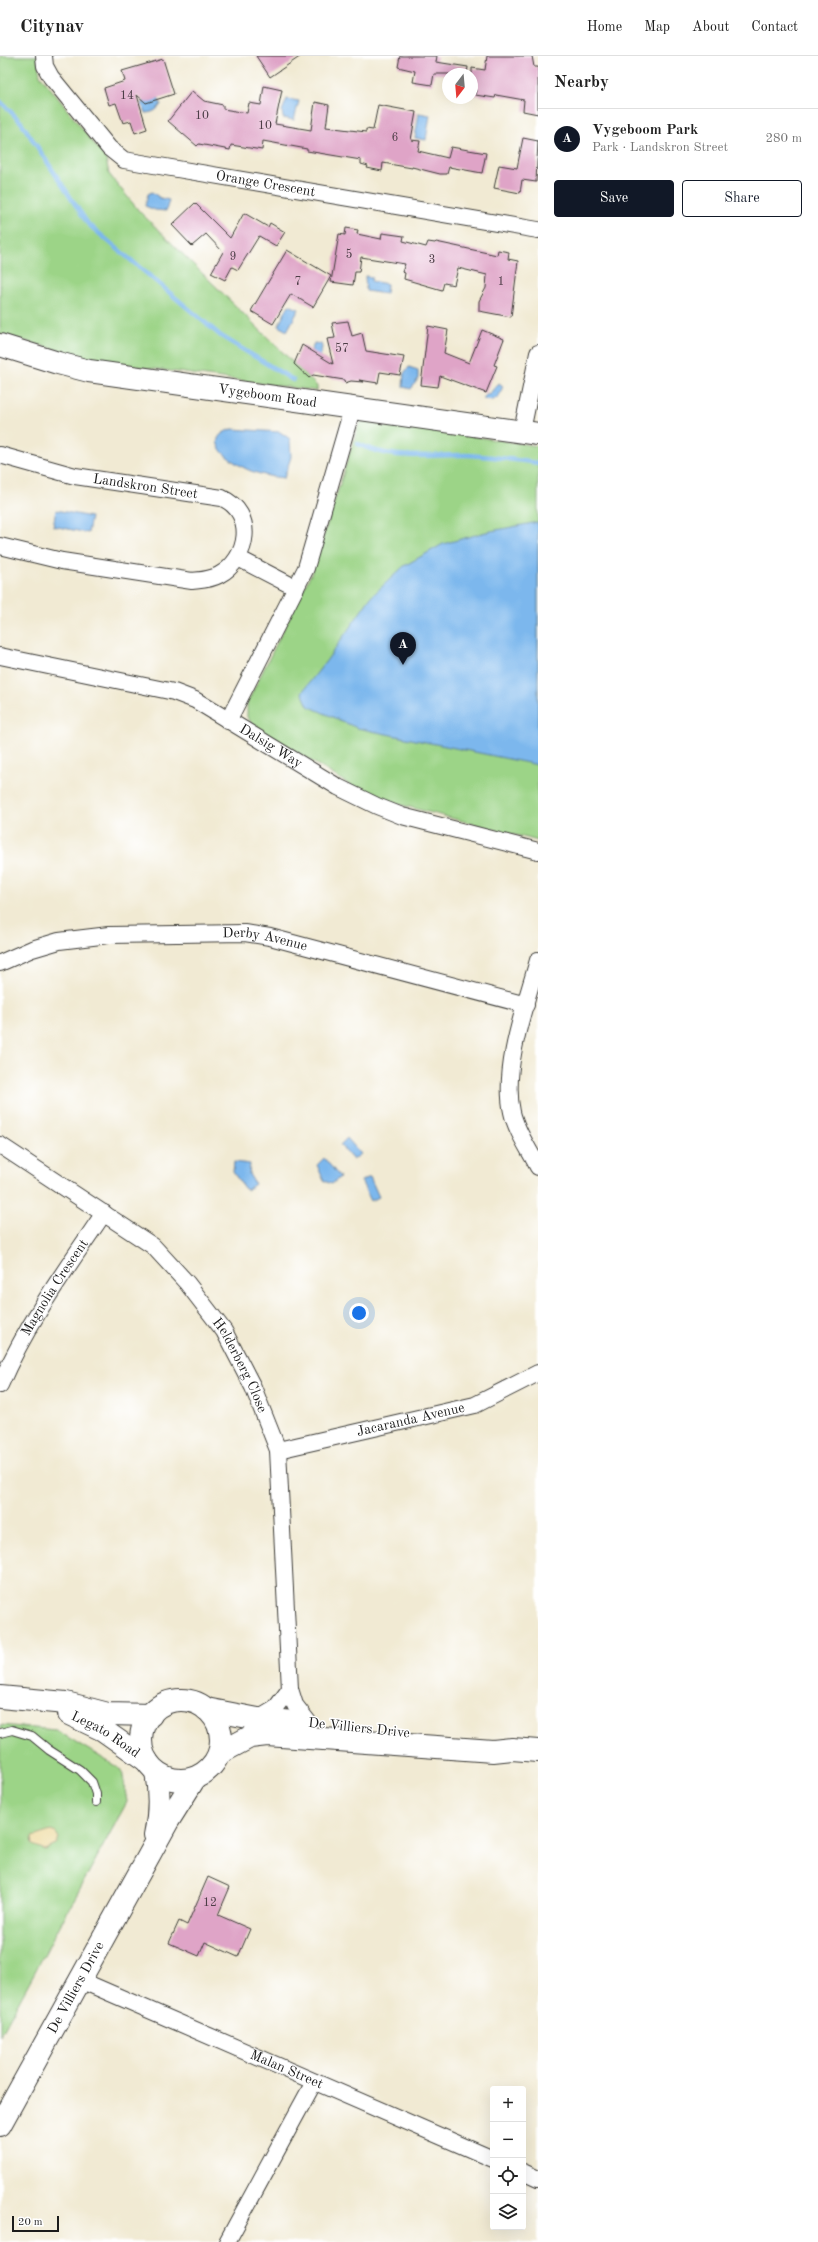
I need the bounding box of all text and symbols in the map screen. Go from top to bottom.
text: Citynav [20,18,84,37]
text: Home [587,20,622,34]
text: Map [644,20,670,34]
text: About [692,20,729,34]
text: Contact [751,20,798,34]
north arrow [442,68,478,104]
text: Nearby [554,74,609,91]
house number: 14 [120,90,134,102]
house number: 10 [195,110,209,122]
house number: 10 [258,120,272,132]
text: Vygeboom Park [592,123,698,138]
house number: 6 [392,132,399,144]
text: A [562,132,572,145]
text: 280 m [765,132,802,145]
text: Park · Landskron Street [592,141,728,154]
street label: Orange Crescent [215,169,316,199]
button: Save [554,180,674,217]
button: Share [682,180,802,217]
house number: 5 [346,248,353,261]
house number: 9 [230,251,236,263]
house number: 3 [429,254,435,266]
house number: 7 [295,276,301,288]
house number: 1 [498,276,504,288]
house number: 57 [335,342,349,355]
street label: Vygeboom Road [217,382,318,410]
street label: Landskron Street [92,472,199,501]
pin: A [390,632,416,665]
street label: Dalsig Way [237,722,305,771]
street label: Derby Avenue [222,926,309,954]
street label: Magnolia Crescent [19,1237,91,1338]
your location [349,1303,369,1323]
street label: Helderberg Close [210,1315,269,1415]
street label: Jacaranda Avenue [355,1401,466,1439]
street label: Legato Road [69,1709,142,1761]
street label: De Villiers Drive [307,1716,411,1740]
house number: 12 [203,1897,217,1909]
street label: De Villiers Drive [45,1939,107,2036]
street label: Malan Street [248,2048,325,2091]
map controls [490,2086,526,2230]
button: + [490,2086,526,2122]
button: − [490,2122,526,2158]
button: locate [490,2158,526,2194]
button: layers [490,2194,526,2230]
scale bar [12,2214,59,2233]
text: 20 m [18,2217,43,2228]

